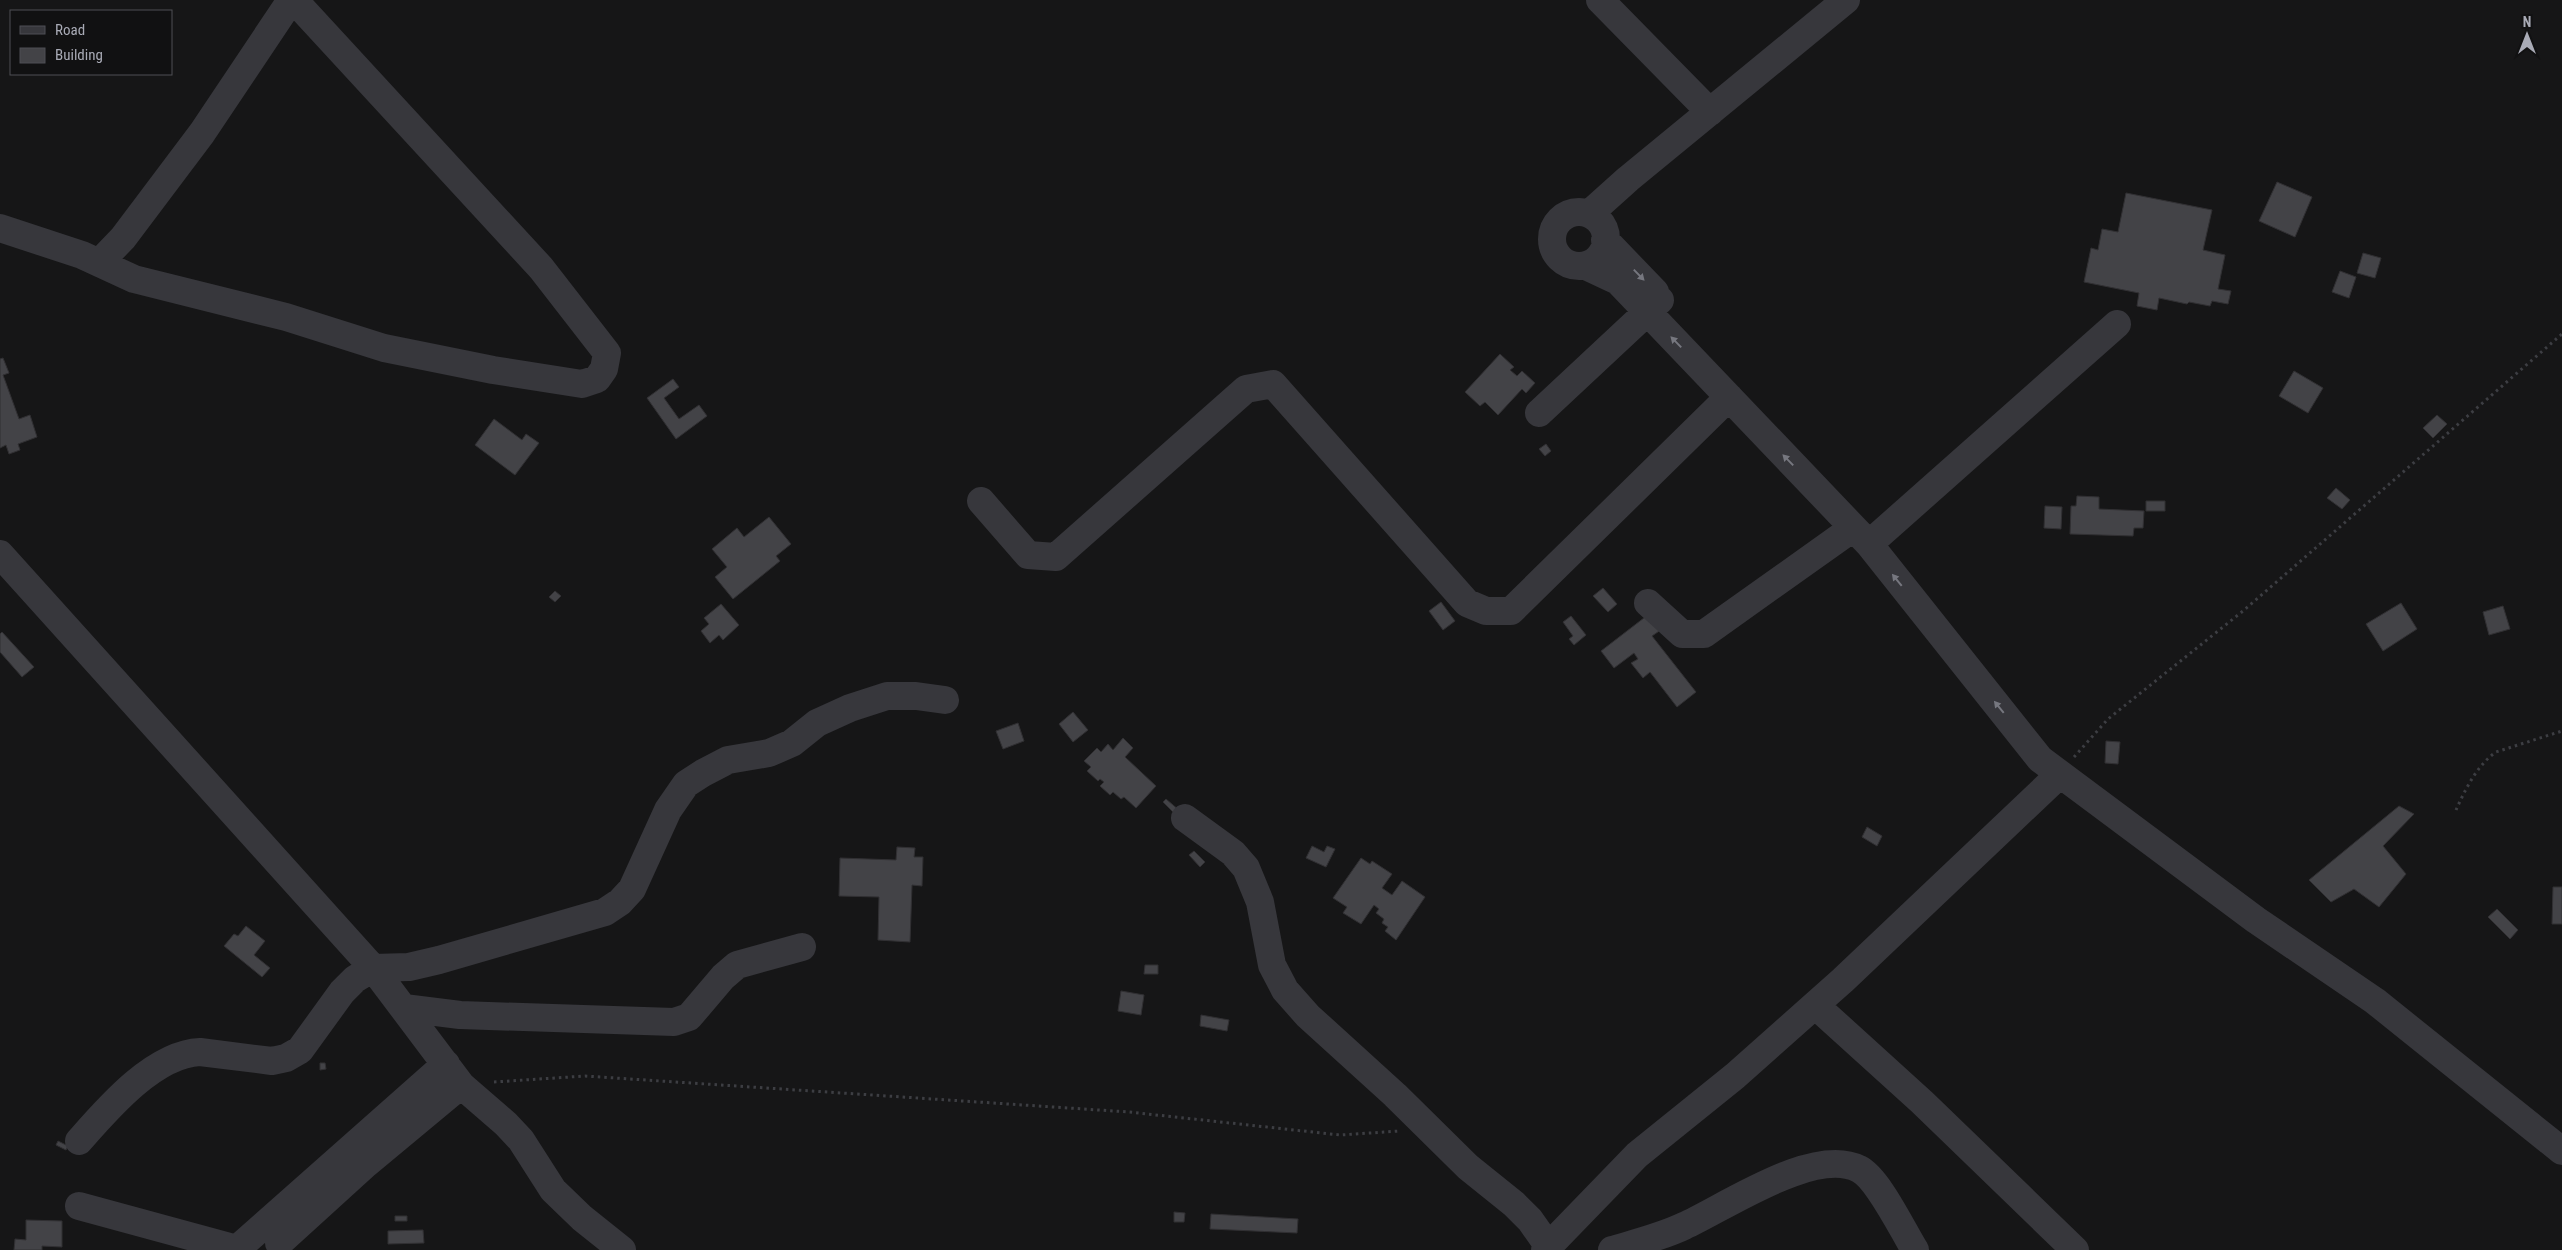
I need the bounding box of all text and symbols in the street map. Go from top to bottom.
legend [10,10,172,75]
north arrow [2502,10,2552,60]
text: N [2523,14,2531,30]
text: Road [55,21,85,39]
text: Building [55,46,103,64]
one-way arrow [1633,269,1645,281]
one-way arrow [1670,336,1682,348]
one-way arrow [1782,454,1794,466]
one-way arrow [1892,574,1903,587]
one-way arrow [1993,701,2004,714]

